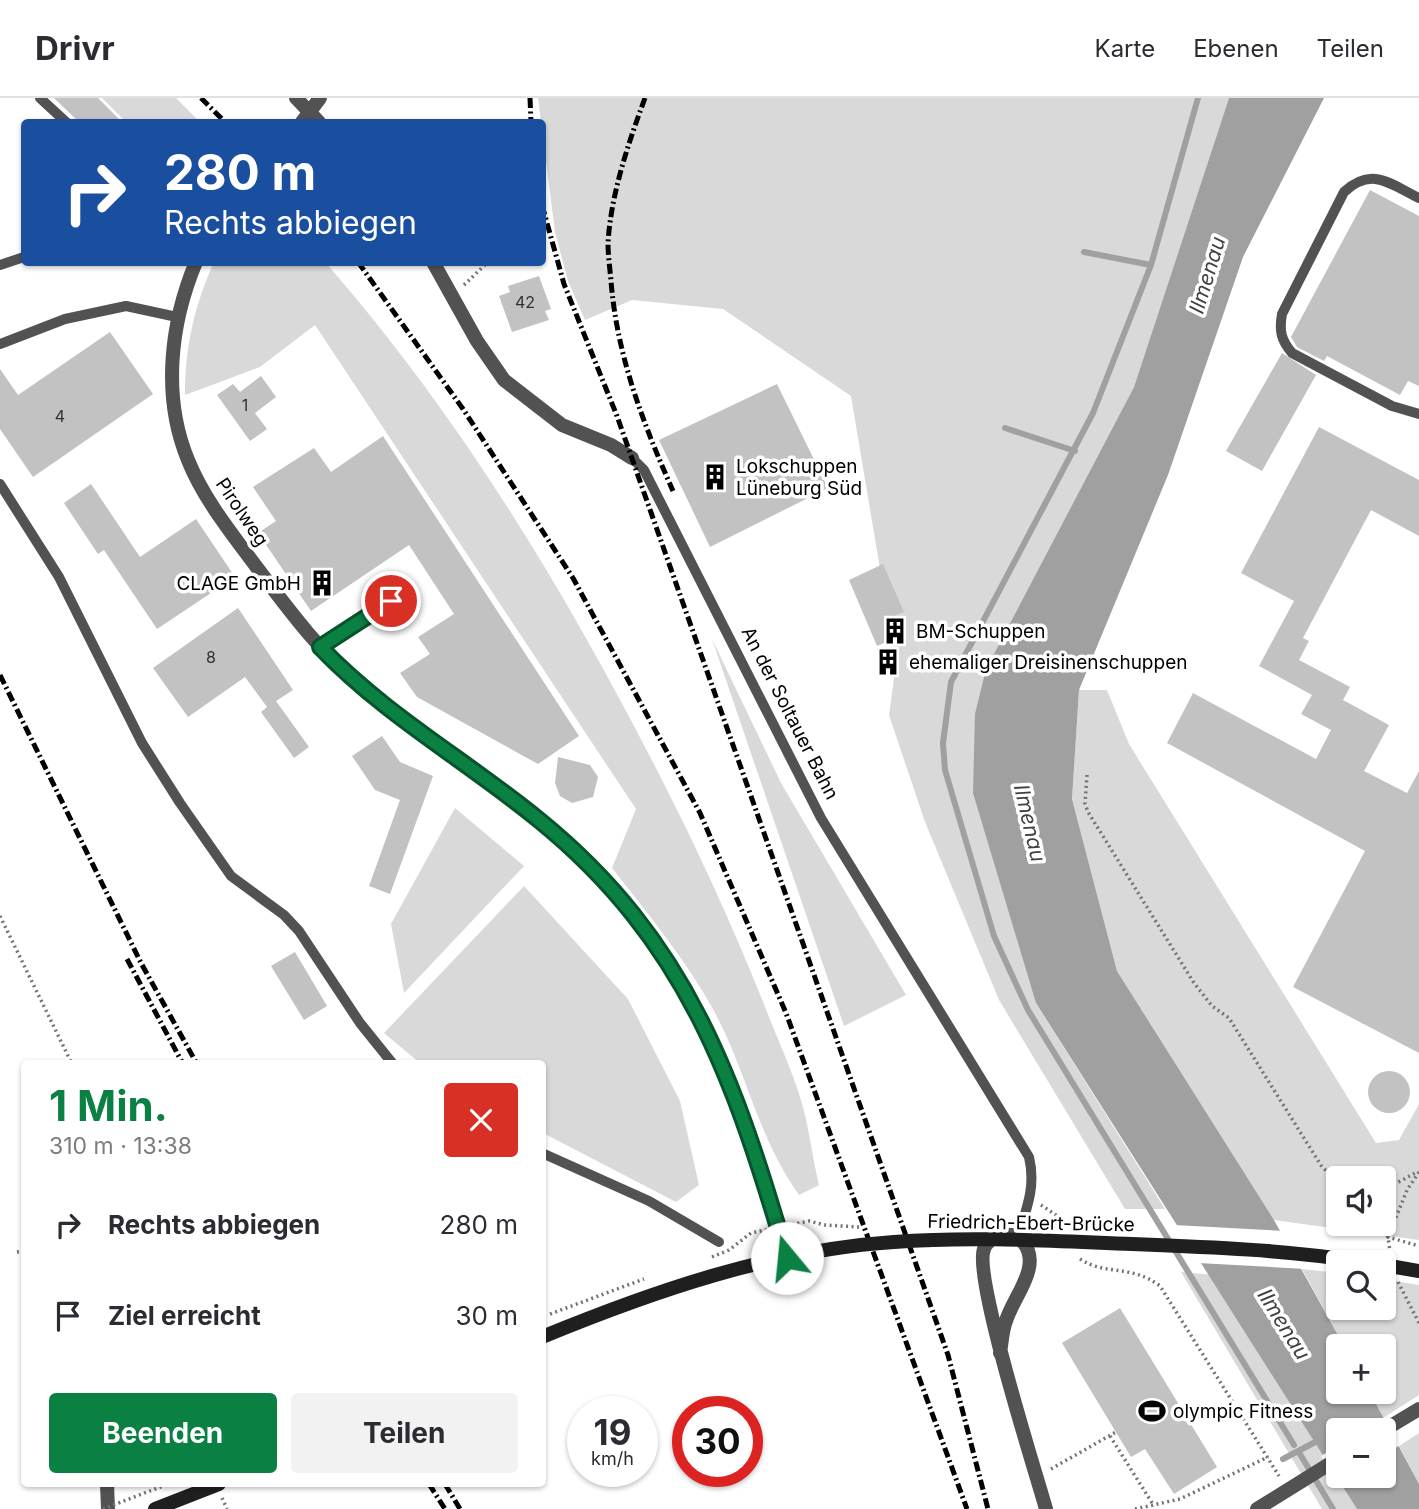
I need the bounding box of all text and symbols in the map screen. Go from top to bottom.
text: Drivr [35,28,115,68]
text: Karte [1095,34,1155,63]
text: Ebenen [1193,34,1279,63]
text: Teilen [1317,34,1384,63]
text: 280 m [164,143,316,202]
icon: right [49,147,140,238]
text: Rechts abbiegen [164,203,417,242]
water label: Ilmenau [1184,234,1230,316]
house number: 42 [515,292,535,312]
house number: 1 [242,395,248,415]
house number: 4 [55,406,65,426]
place label: Lokschuppen Lüneburg Süd [736,455,862,500]
building icon: Lokschuppen Lüneburg Süd [700,462,730,492]
street label: Pirolweg [211,473,273,551]
building icon: CLAGE GmbH [307,568,337,598]
pin [361,571,421,631]
place label: CLAGE GmbH [176,572,301,595]
icon: arrive [372,582,410,620]
building icon: BM-Schuppen [880,616,910,646]
place label: BM-Schuppen [916,620,1045,643]
street label: An der Soltauer Bahn [736,623,844,803]
house number: 8 [206,647,216,667]
building icon: ehemaliger Dreisinenschuppen [873,647,903,677]
place label: ehemaliger Dreisinenschuppen [909,651,1187,674]
water label: Ilmenau [1009,782,1051,864]
text: 1 Min. [49,1080,168,1131]
button: close [444,1083,518,1157]
text: 310 m · 13:38 [49,1132,192,1160]
map controls [1326,1166,1396,1488]
button: sound [1326,1166,1396,1236]
icon: right [49,1206,87,1244]
text: Rechts abbiegen [108,1209,320,1240]
text: 280 m [440,1209,518,1240]
street label: Friedrich-Ebert-Brücke [927,1210,1135,1236]
position arrow [750,1221,824,1295]
button: search [1326,1250,1396,1320]
water label: Ilmenau [1252,1284,1316,1364]
icon: arrive [49,1297,87,1335]
text: Ziel erreicht [108,1300,261,1331]
text: 30 m [455,1300,518,1331]
button: + [1326,1334,1396,1404]
button: Beenden [49,1393,277,1473]
button: Teilen [291,1393,518,1473]
speed limit sign: 30 [672,1396,763,1487]
sports icon: olympic Fitness [1137,1396,1167,1426]
place label: olympic Fitness [1173,1400,1313,1423]
text: 19 [594,1411,631,1453]
button: − [1326,1418,1396,1488]
text: km/h [591,1448,634,1469]

